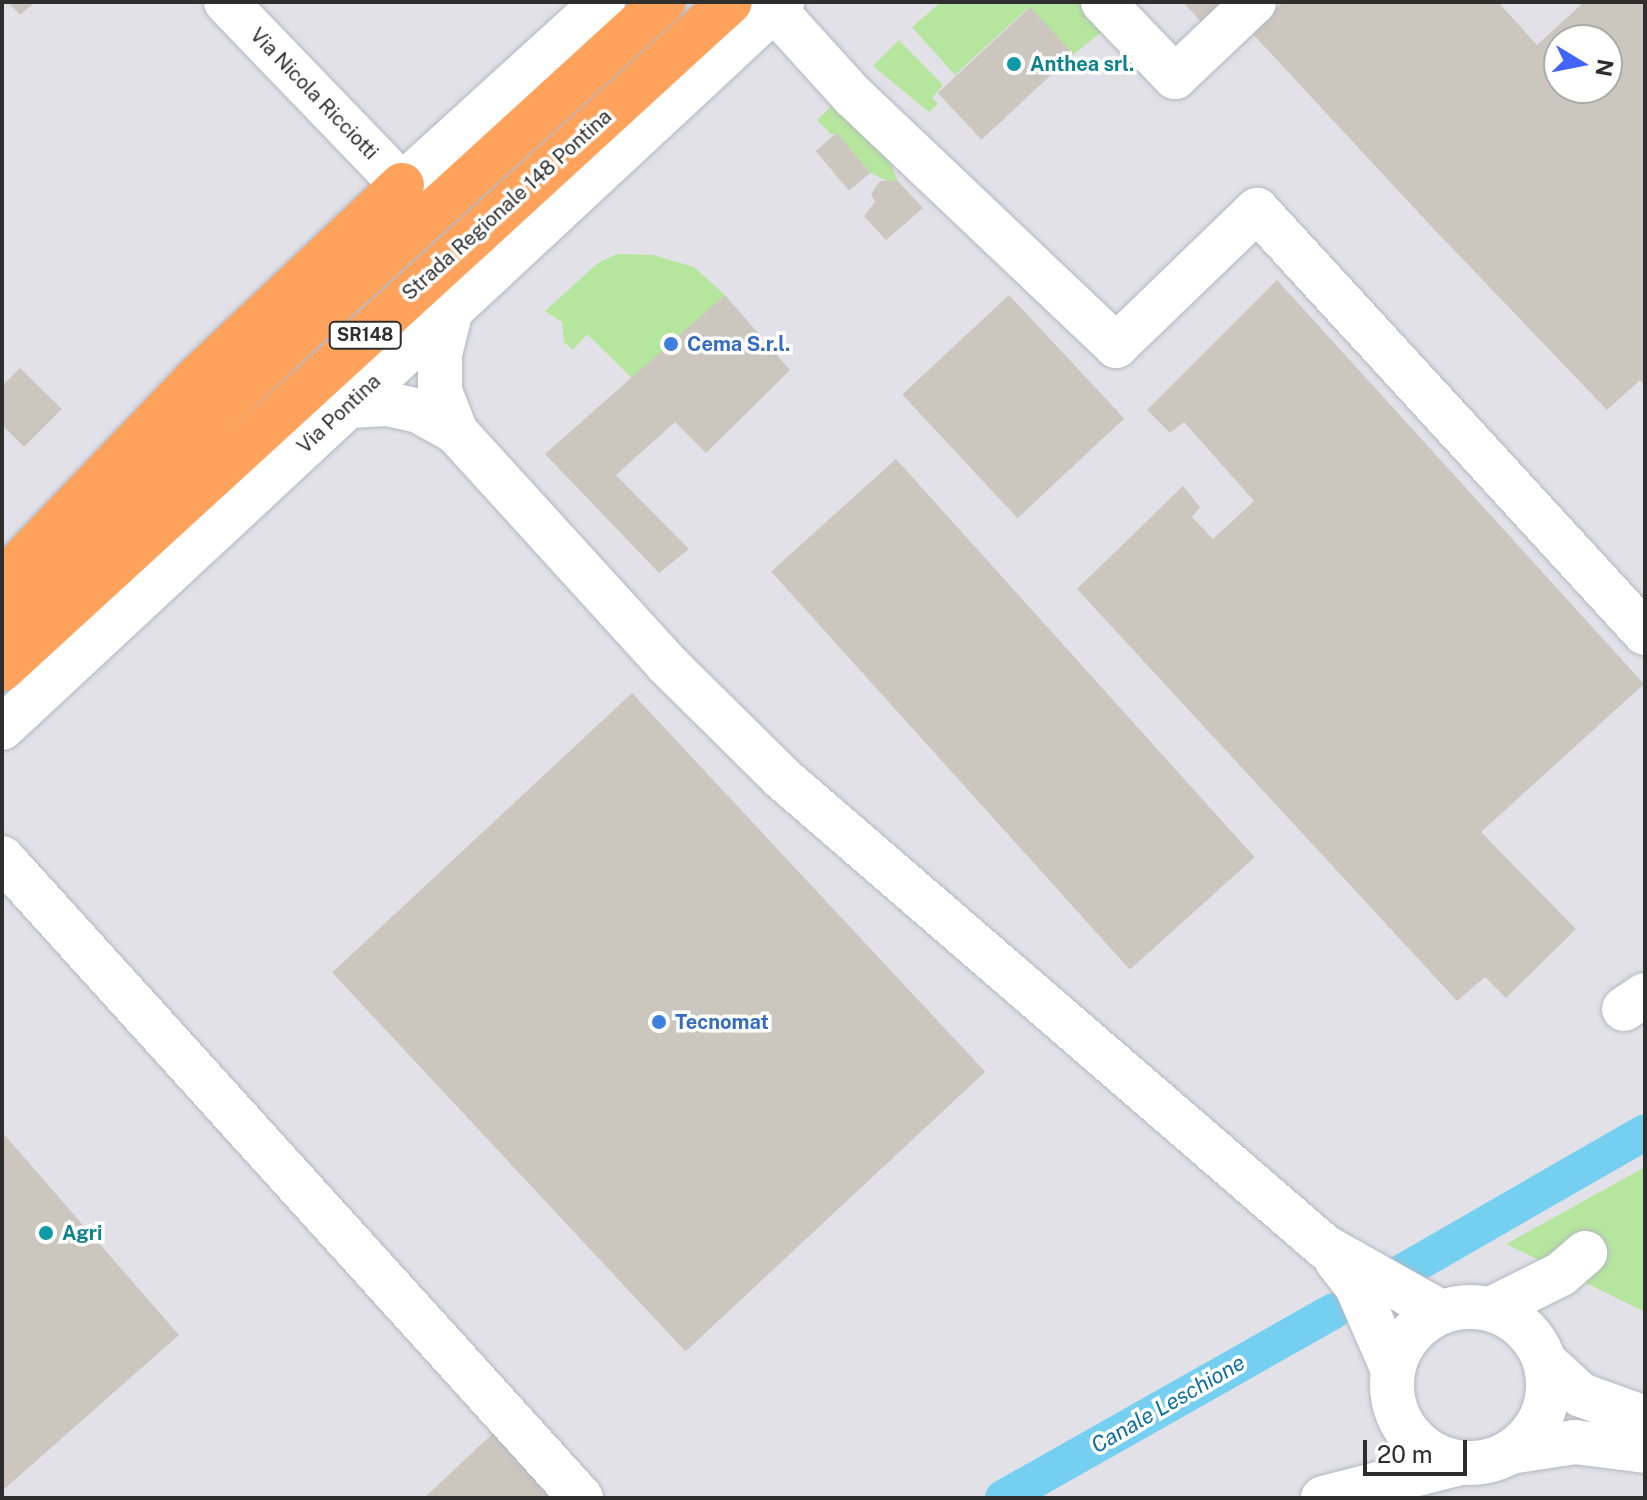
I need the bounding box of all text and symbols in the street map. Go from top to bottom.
street label: Via Nicola Ricciotti [245,23,383,165]
north arrow [1543,24,1623,104]
place label: Anthea srl. [1030,52,1134,76]
marker: Anthea srl. [1005,55,1023,73]
text: N [1590,57,1619,79]
street label: Strada Regionale 148 Pontina [397,105,617,305]
road number: SR148 [327,321,403,349]
place label: Cema S.r.l. [687,332,790,356]
marker: Cema S.r.l. [662,335,680,353]
street label: Via Pontina [293,370,385,458]
place label: Tecnomat [675,1010,769,1034]
marker: Tecnomat [650,1013,668,1031]
place label: Agri [62,1221,102,1245]
marker: Agri [37,1224,55,1242]
water label: Canale Leschione [1086,1349,1250,1459]
scale bar [1367,1424,1471,1474]
text: 20 m [1377,1440,1433,1468]

